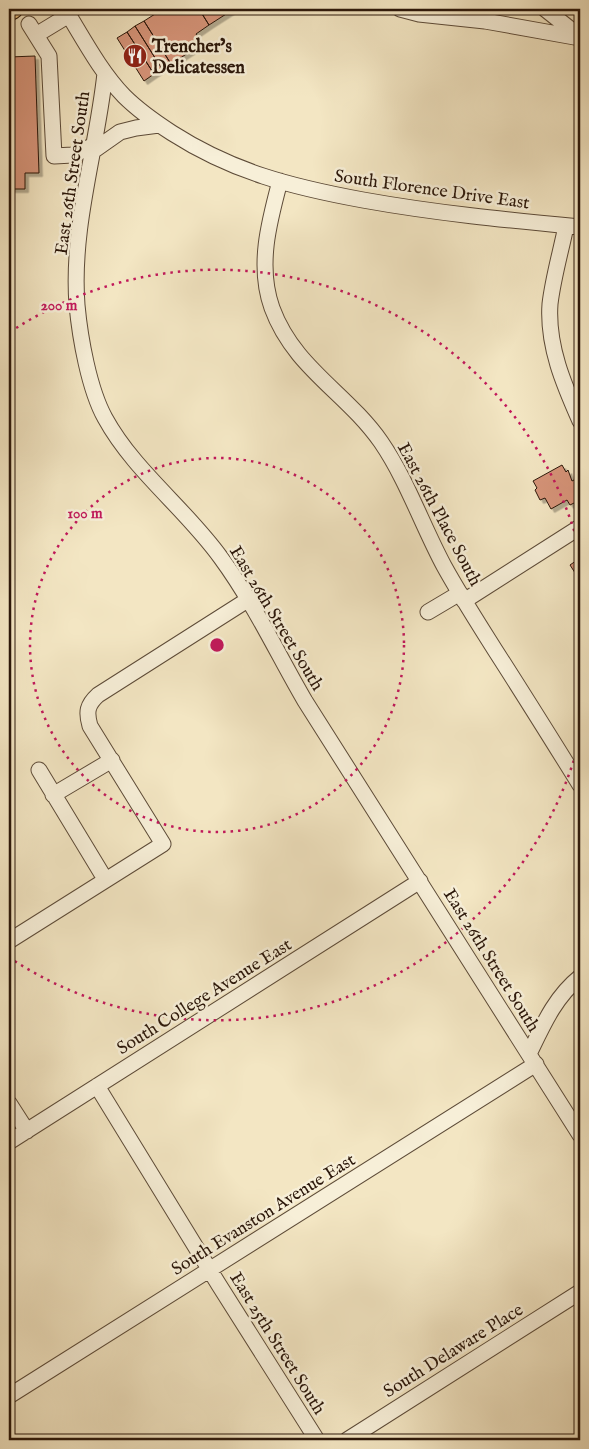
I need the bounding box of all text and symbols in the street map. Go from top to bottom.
place label: Trencher’s Delicatessen [151,36,245,80]
restaurant icon: Trencher’s Delicatessen [122,43,148,69]
street label: East 26th Street South [51,89,96,257]
street label: South Florence Drive East [333,165,531,216]
text: 200 m [41,296,78,315]
street label: East 26th Place South [391,439,486,591]
text: 100 m [67,504,103,523]
street label: East 26th Street South [223,542,328,696]
centre of rings [208,636,226,654]
street label: East 26th Street South [437,885,544,1037]
street label: South College Avenue East [113,934,297,1061]
street label: South Evanston Avenue East [167,1149,360,1281]
street label: East 25th Street South [224,1268,330,1420]
street label: South Delaware Place [380,1299,528,1404]

